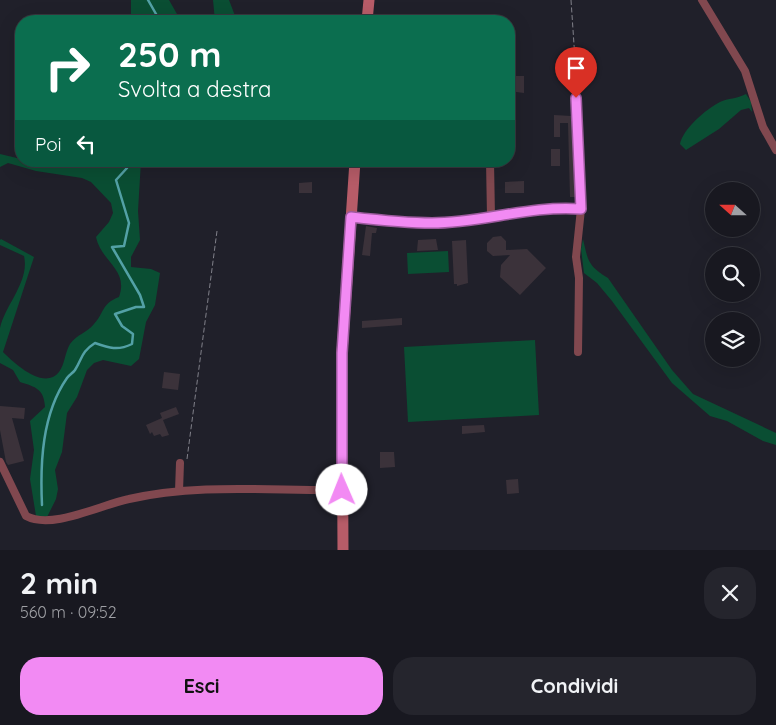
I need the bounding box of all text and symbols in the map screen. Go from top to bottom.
text: 250 m [118,32,222,76]
icon: right [35,35,100,100]
pin [555,47,597,98]
icon: arrive [562,54,590,82]
text: Svolta a destra [118,75,271,103]
icon: left [72,130,100,158]
text: Poi [35,132,62,156]
north arrow [705,182,760,238]
map controls [705,182,760,367]
button: search [705,247,760,302]
button: layers [705,312,760,367]
position arrow [315,463,367,515]
text: 2 min [20,564,98,602]
button: close [704,567,756,619]
text: 560 m · 09:52 [20,602,117,622]
button: Esci [20,657,383,715]
button: Condividi [393,657,756,715]

